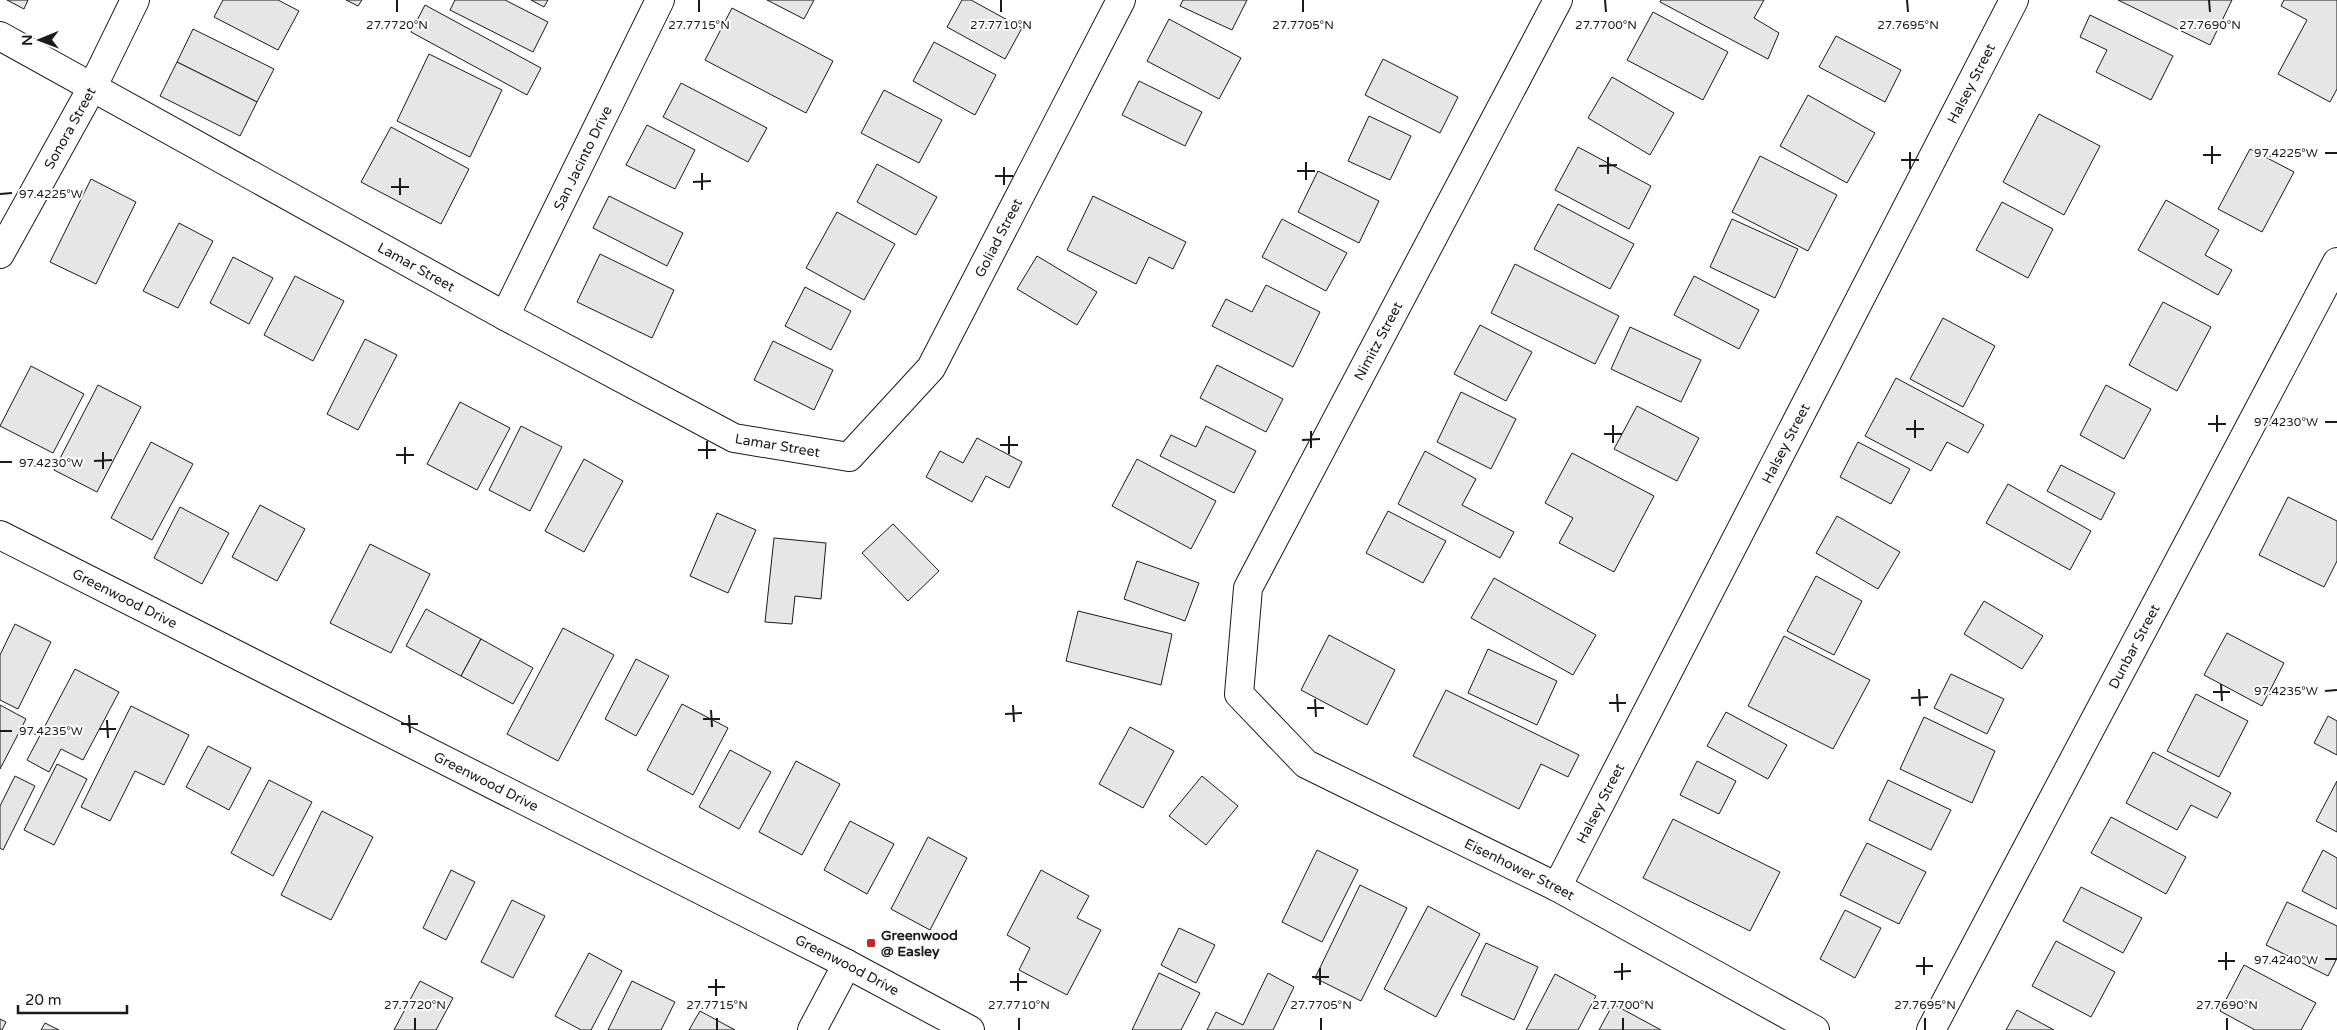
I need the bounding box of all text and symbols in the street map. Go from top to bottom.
north arrow [15,15,65,65]
text: 27.7720°N [366,18,428,32]
text: 27.7715°N [668,18,730,32]
text: 27.7710°N [970,18,1032,32]
text: 27.7705°N [1272,18,1334,32]
text: 27.7700°N [1575,18,1637,32]
text: 27.7695°N [1877,18,1939,32]
text: 27.7690°N [2179,18,2241,32]
text: N [19,34,36,46]
street label: Halsey Street [1944,40,1999,127]
street label: Sonora Street [41,84,100,172]
street label: San Jacinto Drive [550,103,616,213]
text: 97.4225°W [2254,146,2318,160]
text: 97.4225°W [19,187,83,201]
street label: Goliad Street [971,195,1026,280]
street label: Lamar Street [374,239,458,296]
street label: Nimitz Street [1351,298,1407,384]
street label: Halsey Street [1758,400,1814,487]
text: 97.4230°W [2254,415,2318,429]
street label: Lamar Street [734,430,822,461]
text: 97.4230°W [19,456,83,470]
street label: Greenwood Drive [69,565,180,632]
street label: Dunbar Street [2105,601,2164,692]
text: 97.4235°W [2254,684,2318,698]
text: 97.4235°W [19,724,83,738]
street label: Greenwood Drive [431,748,541,815]
street label: Halsey Street [1573,760,1628,847]
street label: Eisenhower Street [1462,835,1578,904]
place label: Greenwood @ Easley [881,927,958,960]
street label: Greenwood Drive [792,931,902,999]
marker: Greenwood @ Easley [865,937,877,949]
text: 97.4240°W [2254,953,2318,967]
scale bar [18,982,126,1014]
text: 20 m [25,991,62,1009]
text: 27.7720°N [384,998,446,1012]
text: 27.7715°N [686,998,748,1012]
text: 27.7710°N [988,998,1050,1012]
text: 27.7705°N [1290,998,1352,1012]
text: 27.7700°N [1592,998,1654,1012]
text: 27.7695°N [1894,998,1956,1012]
text: 27.7690°N [2196,998,2258,1012]

